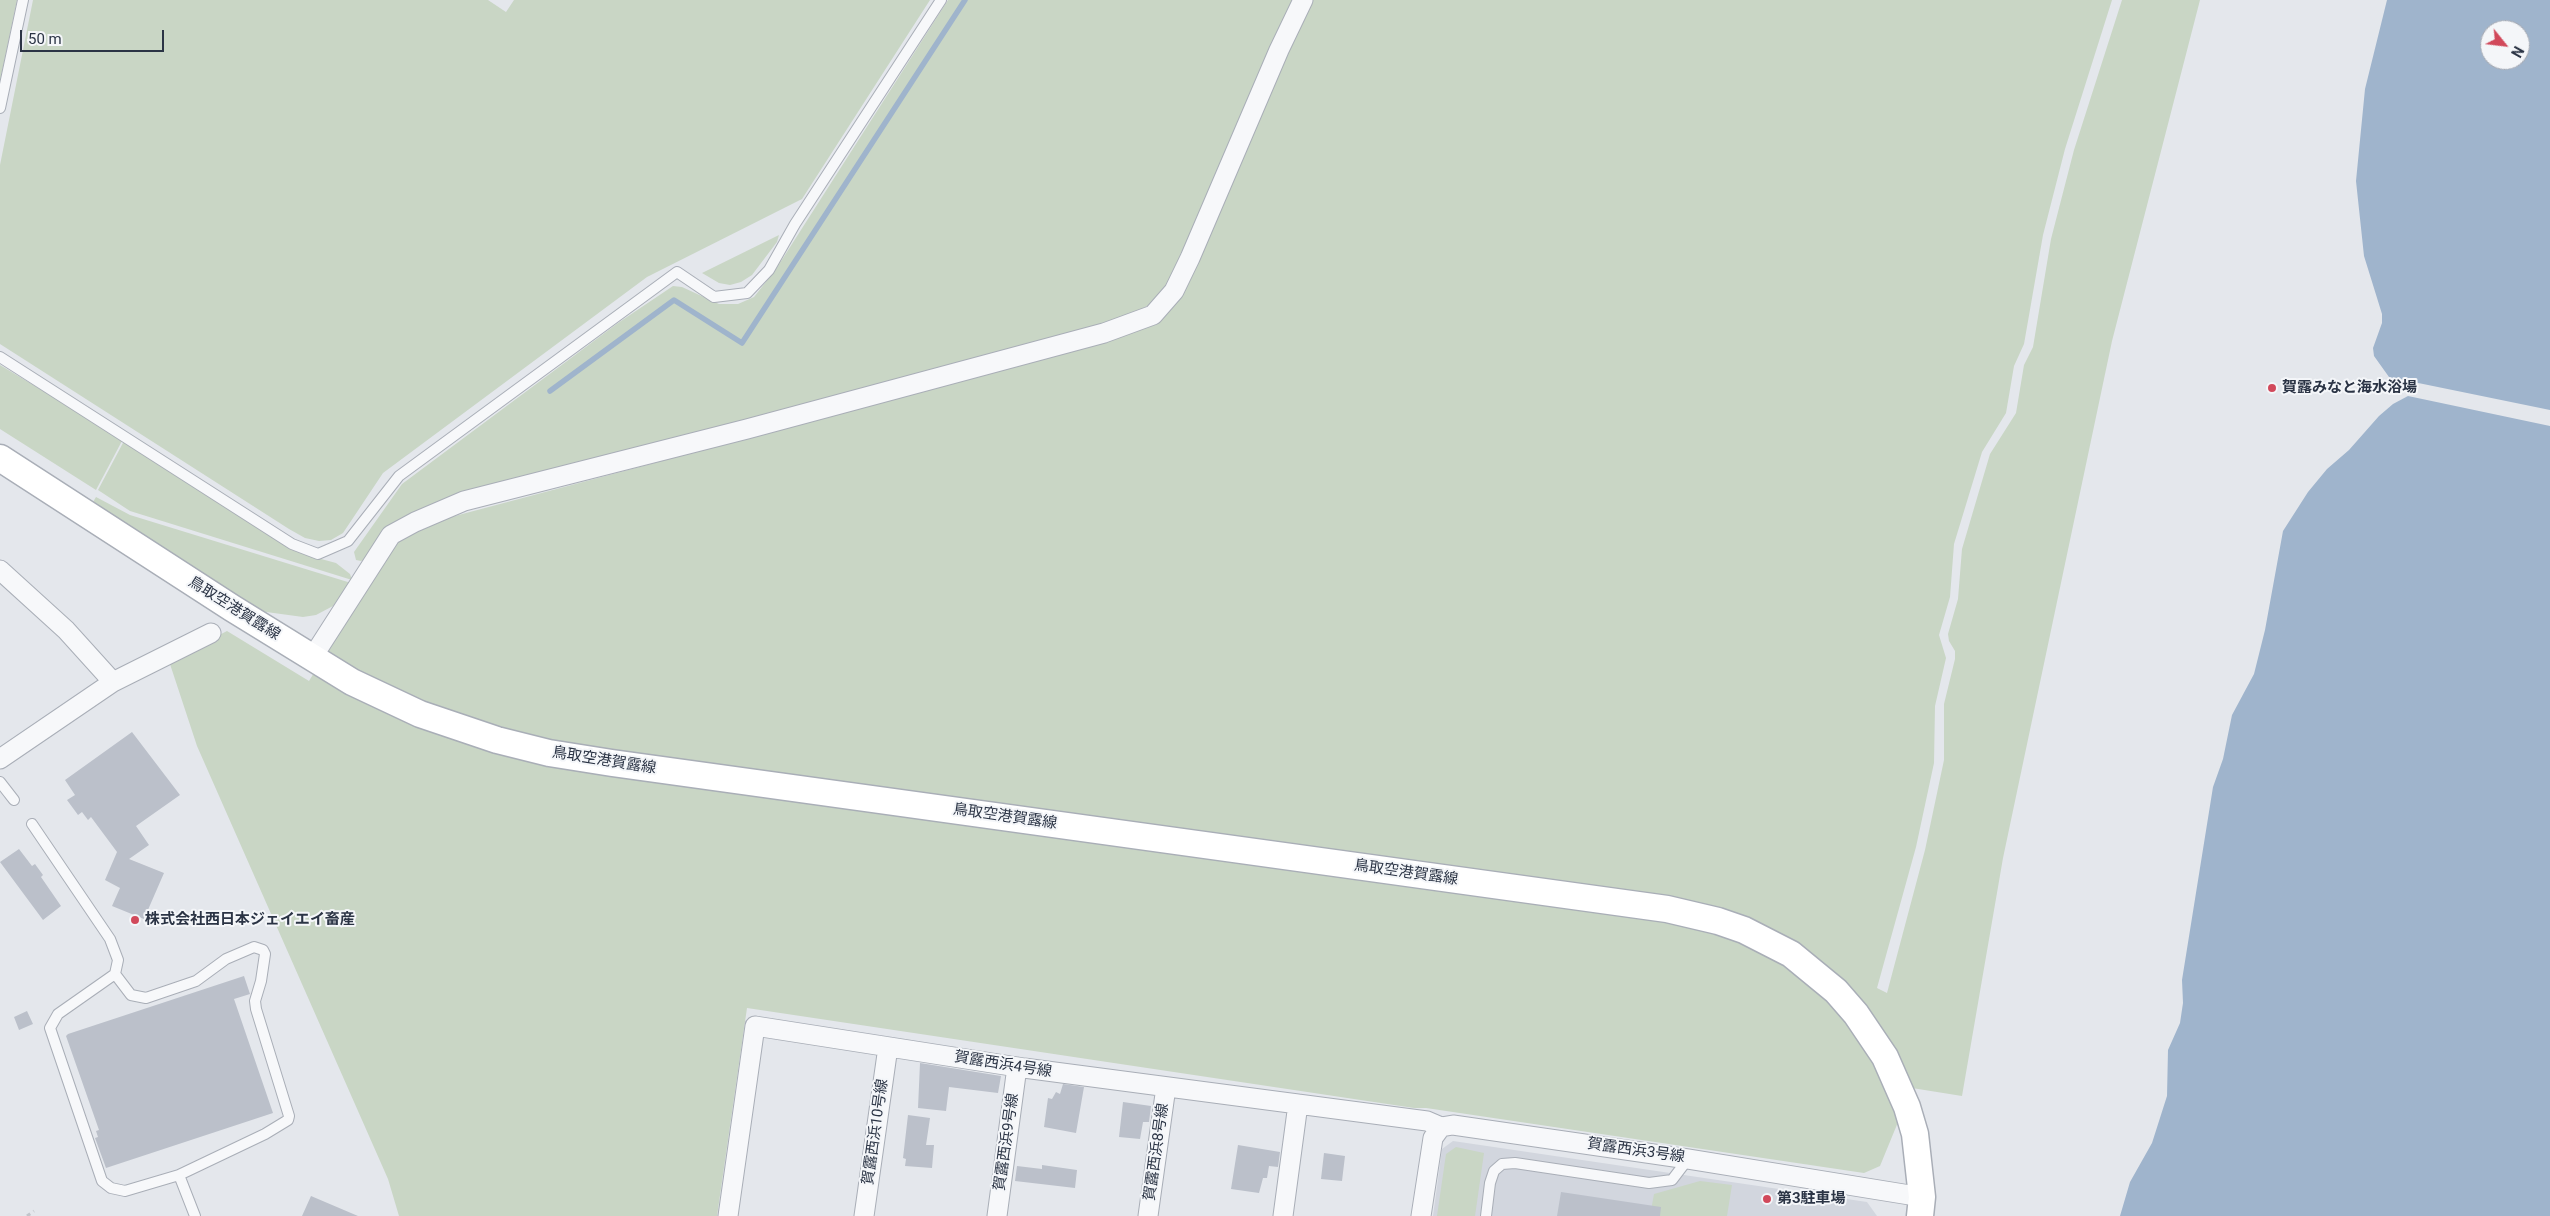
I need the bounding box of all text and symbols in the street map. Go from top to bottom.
scale bar [22,20,166,52]
north arrow [2480,20,2530,70]
text: 50 m [28,30,62,48]
text: N [2508,44,2527,60]
place label: 賀露みなと海水浴場 [2282,379,2417,397]
marker: 賀露みなと海水浴場 [2266,382,2278,394]
street label: 鳥取空港賀露線 [185,574,283,644]
street label: 鳥取空港賀露線 [551,744,657,778]
street label: 鳥取空港賀露線 [952,801,1058,833]
street label: 鳥取空港賀露線 [1353,857,1459,889]
place label: 株式会社西日本ジェイエイ畜産 [145,911,355,929]
marker: 株式会社西日本ジェイエイ畜産 [129,914,141,926]
street label: 賀露西浜4号線 [953,1048,1053,1082]
street label: 賀露西浜10号線 [860,1078,892,1186]
street label: 賀露西浜9号線 [991,1092,1023,1192]
street label: 賀露西浜8号線 [1141,1102,1173,1202]
street label: 賀露西浜3号線 [1586,1135,1686,1167]
place label: 第3駐車場 [1777,1190,1846,1208]
marker: 第3駐車場 [1761,1193,1773,1205]

